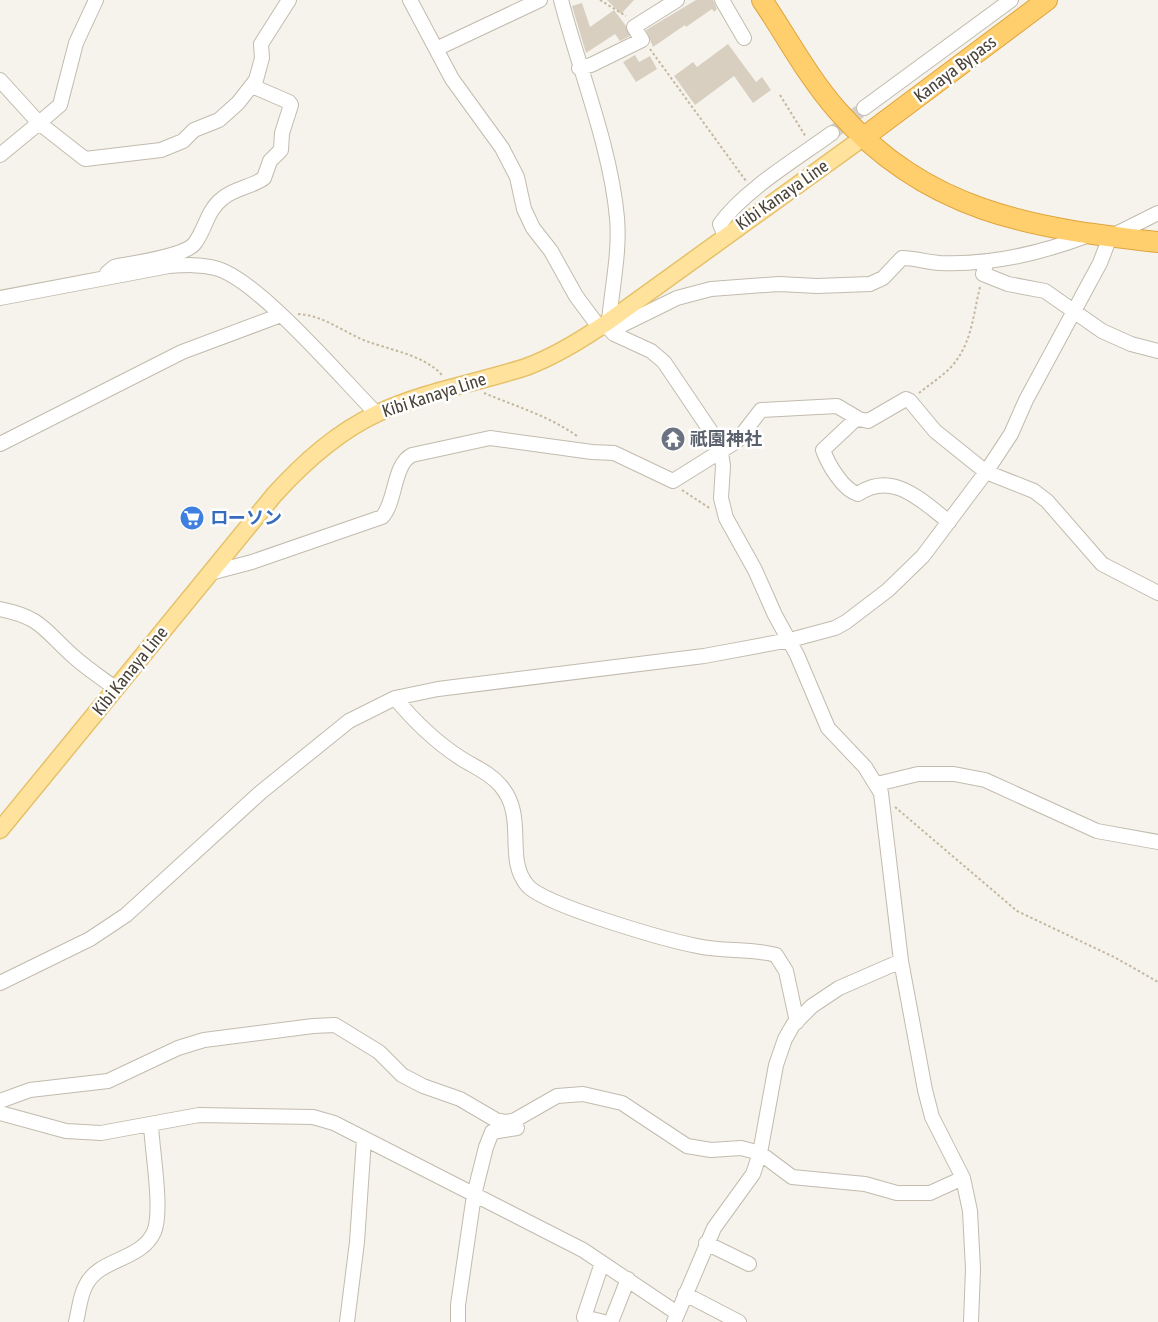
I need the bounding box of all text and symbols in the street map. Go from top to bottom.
street label: Kanaya Bypass [909,31,1000,106]
street label: Kibi Kanaya Line [731,155,832,234]
street label: Kibi Kanaya Line [379,368,488,421]
temple icon: 祇園神社 [660,426,686,452]
place label: 祇園神社 [690,428,762,449]
supermarket icon: ローソン [179,505,205,531]
place label: ローソン [210,507,282,528]
street label: Kibi Kanaya Line [87,622,172,719]

